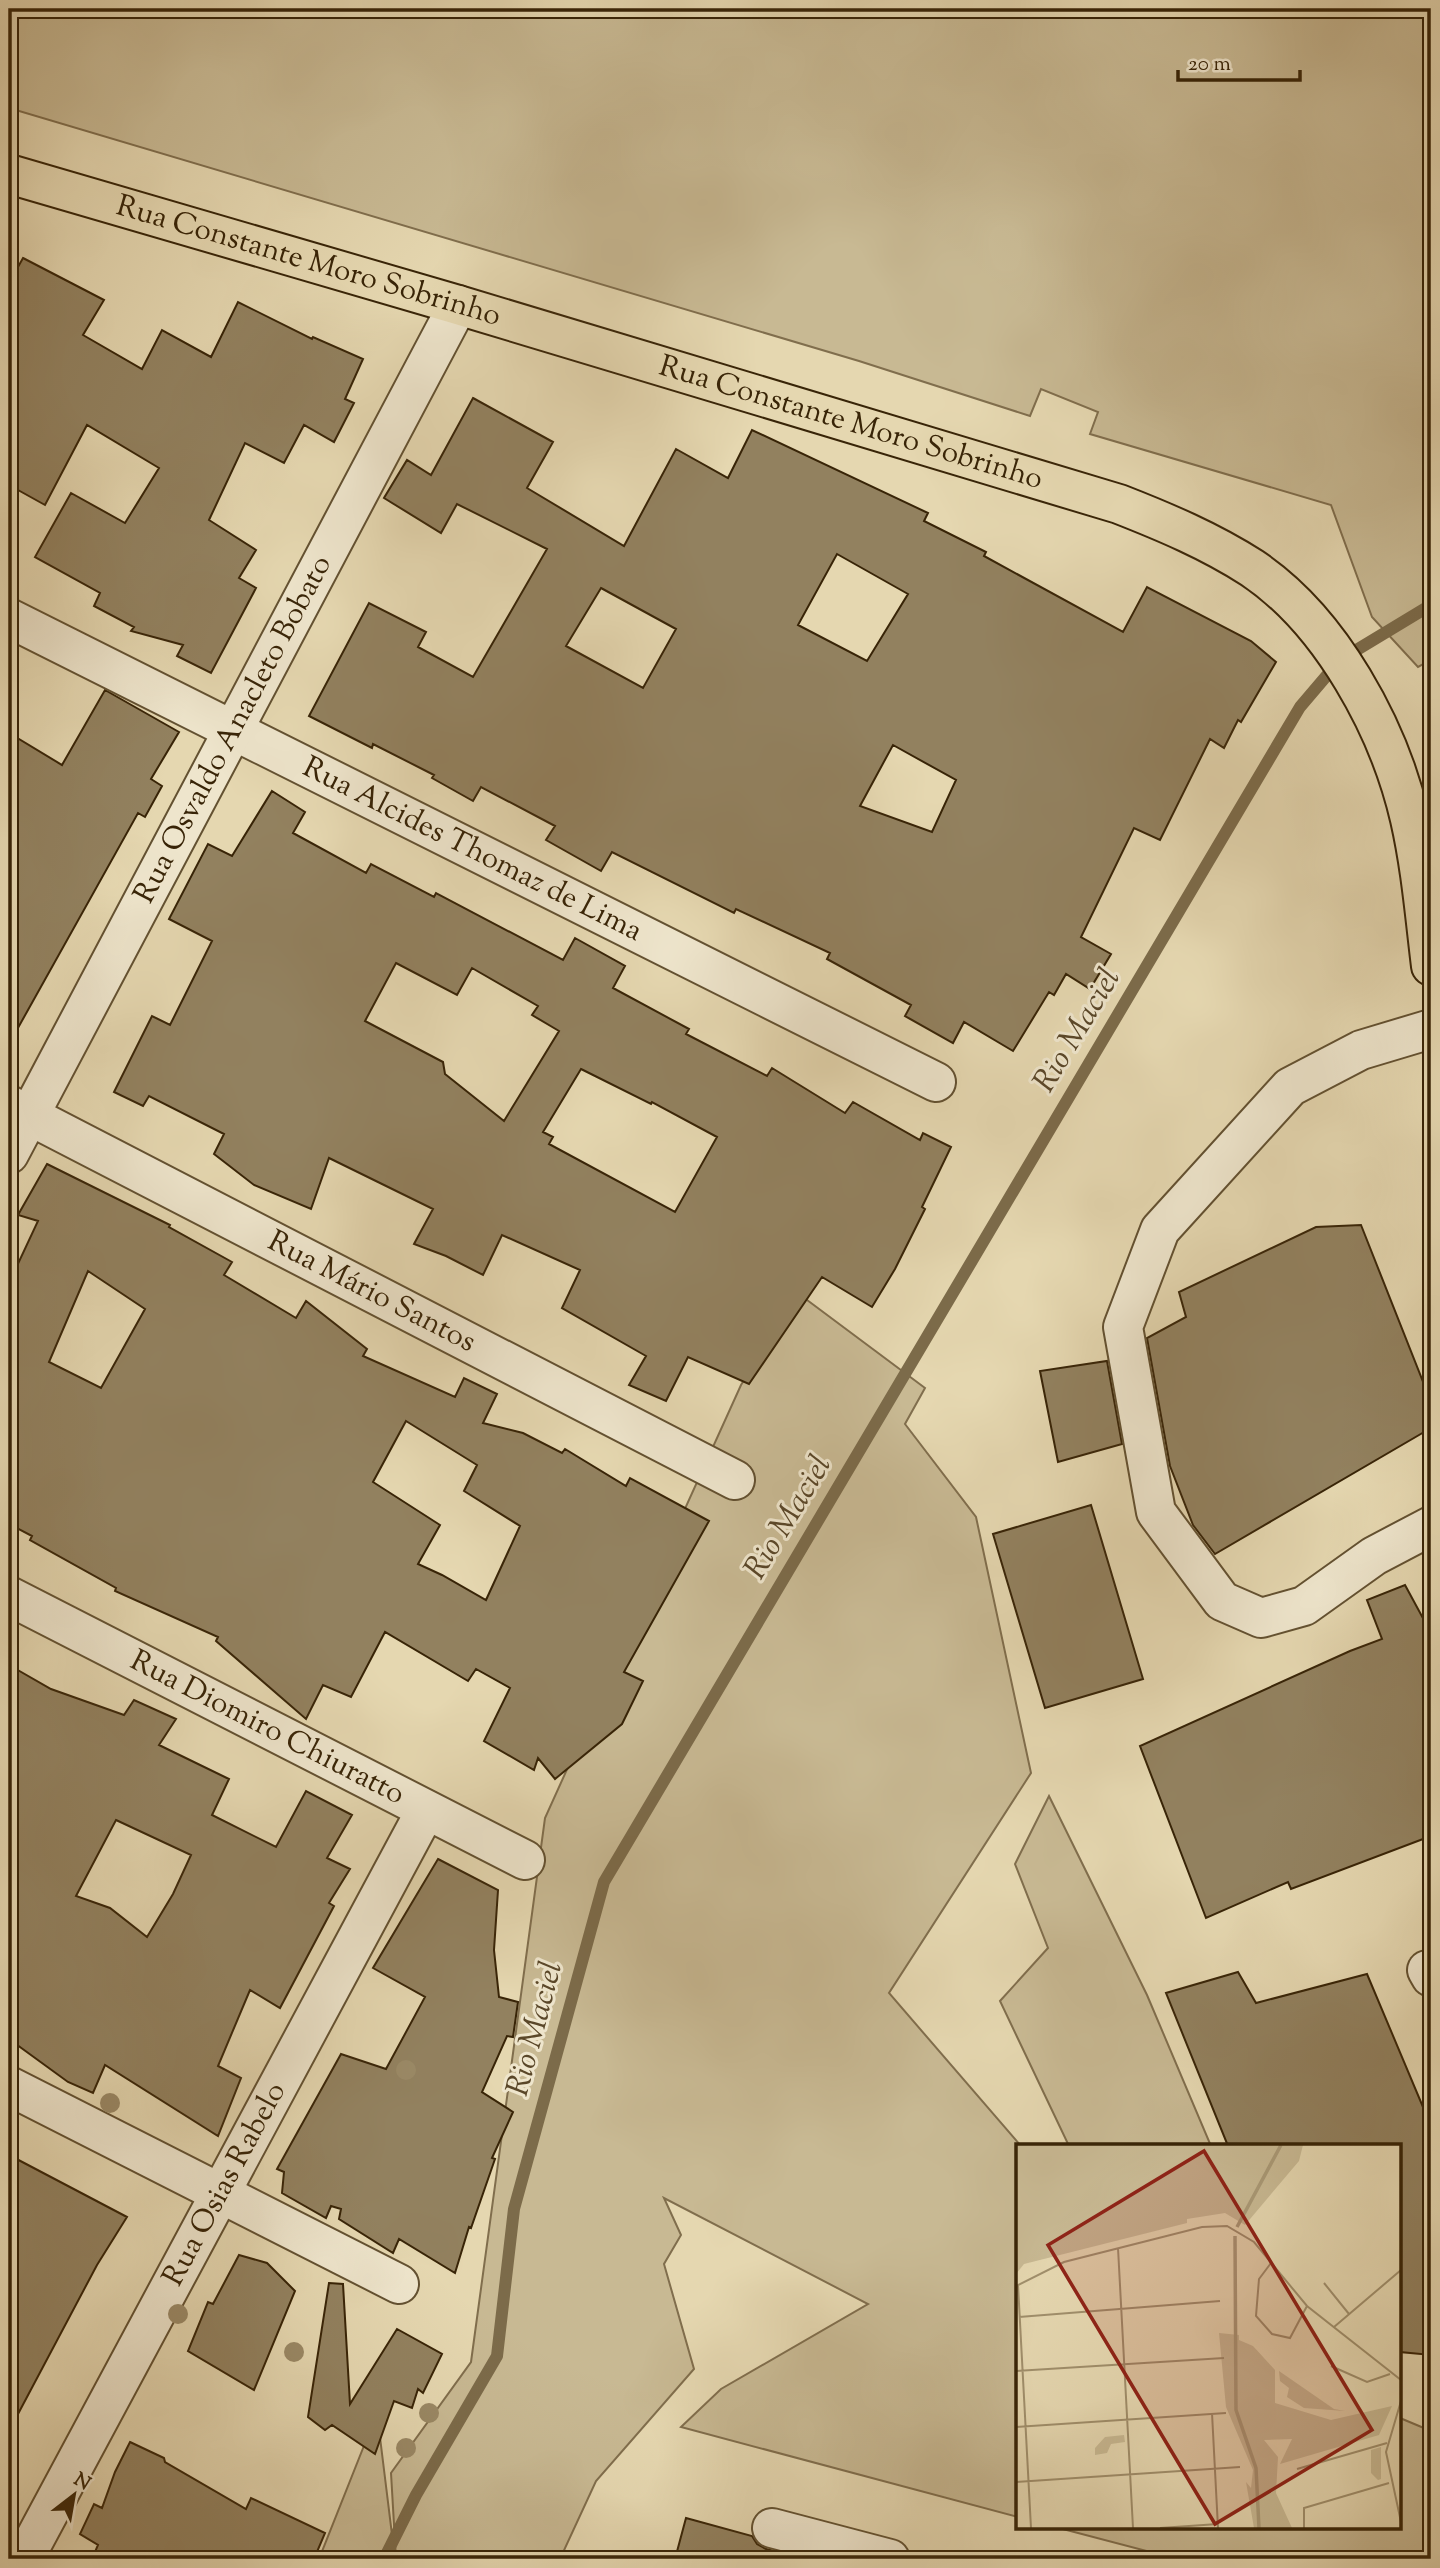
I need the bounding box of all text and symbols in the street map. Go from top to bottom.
scale bar [1178,38,1300,82]
text: 20 m [1188,50,1231,80]
street label: Rua Constante Moro Sobrinho [111,185,506,338]
street label: Rua Constante Moro Sobrinho [654,345,1048,501]
street label: Rua Osvaldo Anacleto Bobato [124,548,343,911]
street label: Rua Alcides Thomaz de Lima [295,747,650,953]
water label: Rio Maciel [1023,960,1133,1102]
street label: Rua Mário Santos [260,1221,483,1364]
water label: Rio Maciel [734,1447,844,1589]
street label: Rua Diomiro Chiuratto [122,1640,412,1816]
water label: Rio Maciel [496,1957,576,2101]
street label: Rua Osias Rabelo [153,2075,297,2294]
inset map [1016,2144,1402,2530]
north arrow [38,2460,108,2530]
text: N [68,2467,95,2498]

